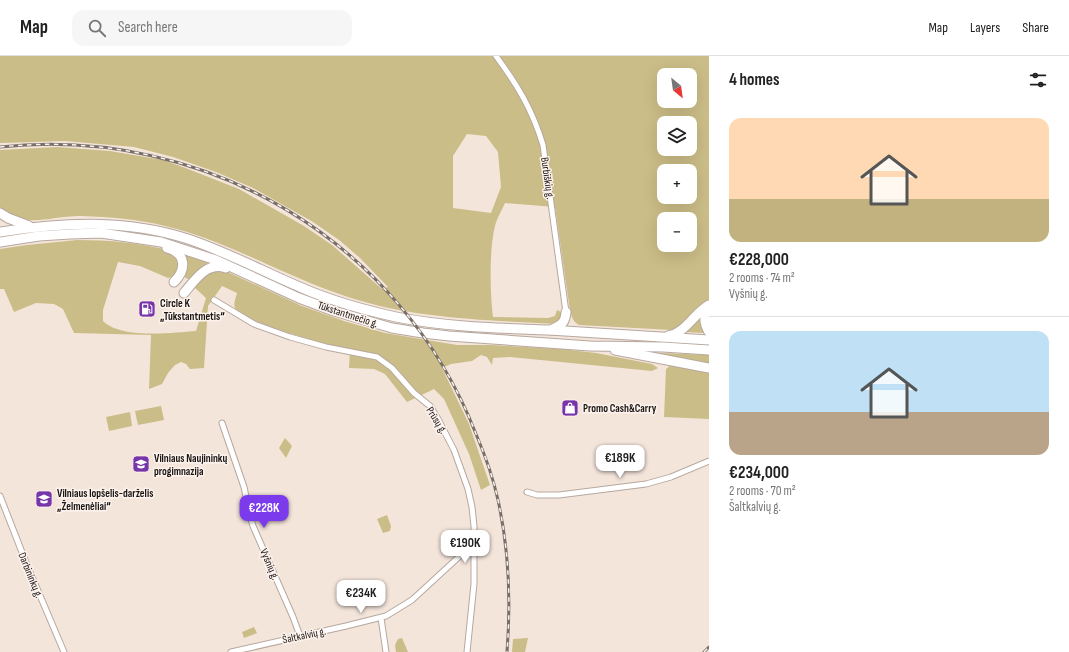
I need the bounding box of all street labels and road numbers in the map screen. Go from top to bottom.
street label: Burbiškių g. [538,156,557,200]
street label: Tūkstantmečio g. [316,299,380,330]
street label: Prūsų g. [423,404,450,436]
street label: Vyšnių g. [257,547,282,582]
street label: Darbininkų g. [16,551,46,600]
street label: Šaltkalvių g. [281,624,327,646]

